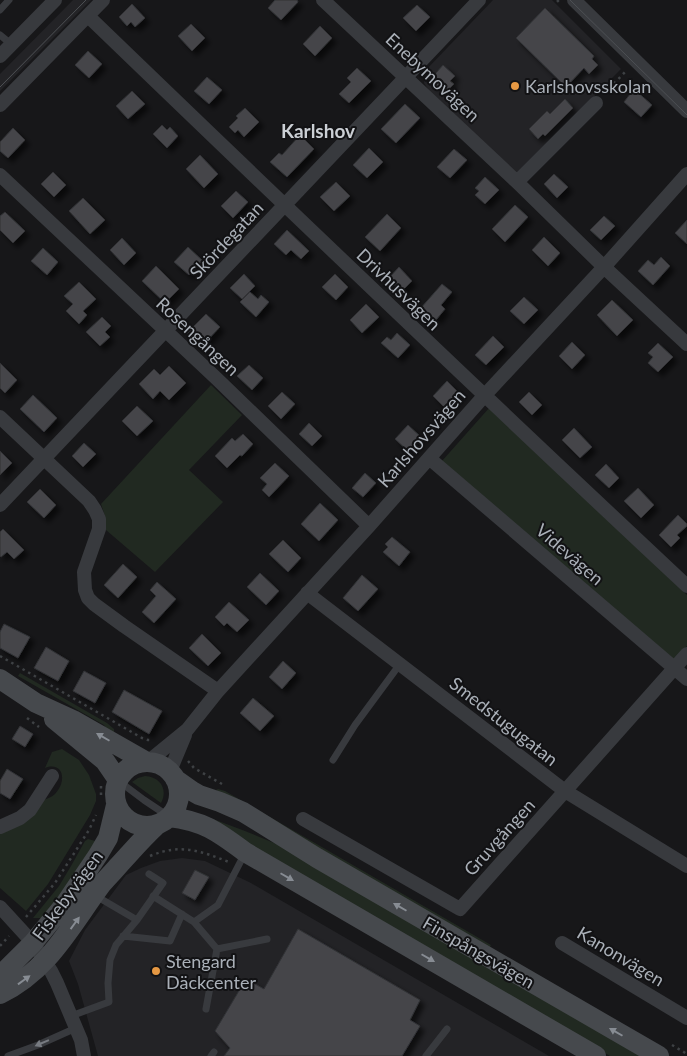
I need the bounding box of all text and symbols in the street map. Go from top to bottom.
street label: Enebymovägen [381,28,485,126]
place label: Karlshovsskolan [525,75,651,97]
marker: Karlshovsskolan [509,80,521,92]
district label: Karlshov [281,119,355,142]
street label: Skördegatan [185,197,267,283]
street label: Drivhusvägen [352,244,446,334]
street label: Rosengången [152,292,244,380]
street label: Karlshovsvägen [372,384,470,492]
street label: Videvägen [532,519,608,589]
street label: Smedstugugatan [446,672,562,770]
one-way arrow [97,732,110,741]
street label: Gruvgången [459,794,539,880]
street label: Fiskebyvägen [27,846,107,944]
one-way arrow [281,872,294,881]
one-way arrow [393,902,406,911]
street label: Finspångsvägen [419,911,539,993]
one-way arrow [69,917,80,930]
street label: Kanonvägen [573,921,669,991]
place label: Stengard Däckcenter [166,950,256,993]
one-way arrow [421,954,434,963]
marker: Stengard Däckcenter [150,965,162,977]
one-way arrow [17,974,30,985]
one-way arrow [610,1027,623,1036]
one-way arrow [35,1040,49,1048]

